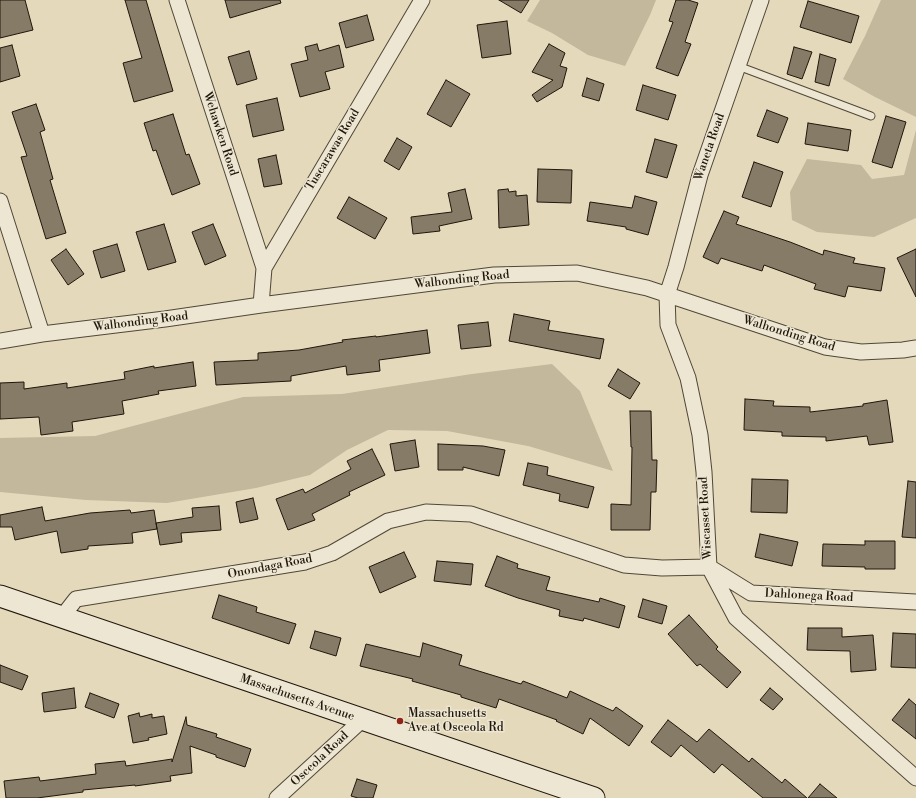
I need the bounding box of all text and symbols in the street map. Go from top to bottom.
street label: Wehawken Road [200,90,240,178]
street label: Tuscarawas Road [303,107,363,193]
street label: Waneta Road [692,111,728,183]
street label: Walhonding Road [414,268,510,292]
street label: Walhonding Road [93,309,189,335]
street label: Walhonding Road [741,313,837,355]
street label: Wiscasset Road [697,476,715,560]
street label: Onondaga Road [226,552,314,582]
street label: Dahlonega Road [764,586,854,606]
street label: Massachusetts Avenue [238,672,356,724]
place label: Massachusetts Ave at Osceola Rd [408,707,503,735]
marker: Massachusetts Ave at Osceola Rd [395,716,405,726]
street label: Osceola Road [288,729,352,789]

